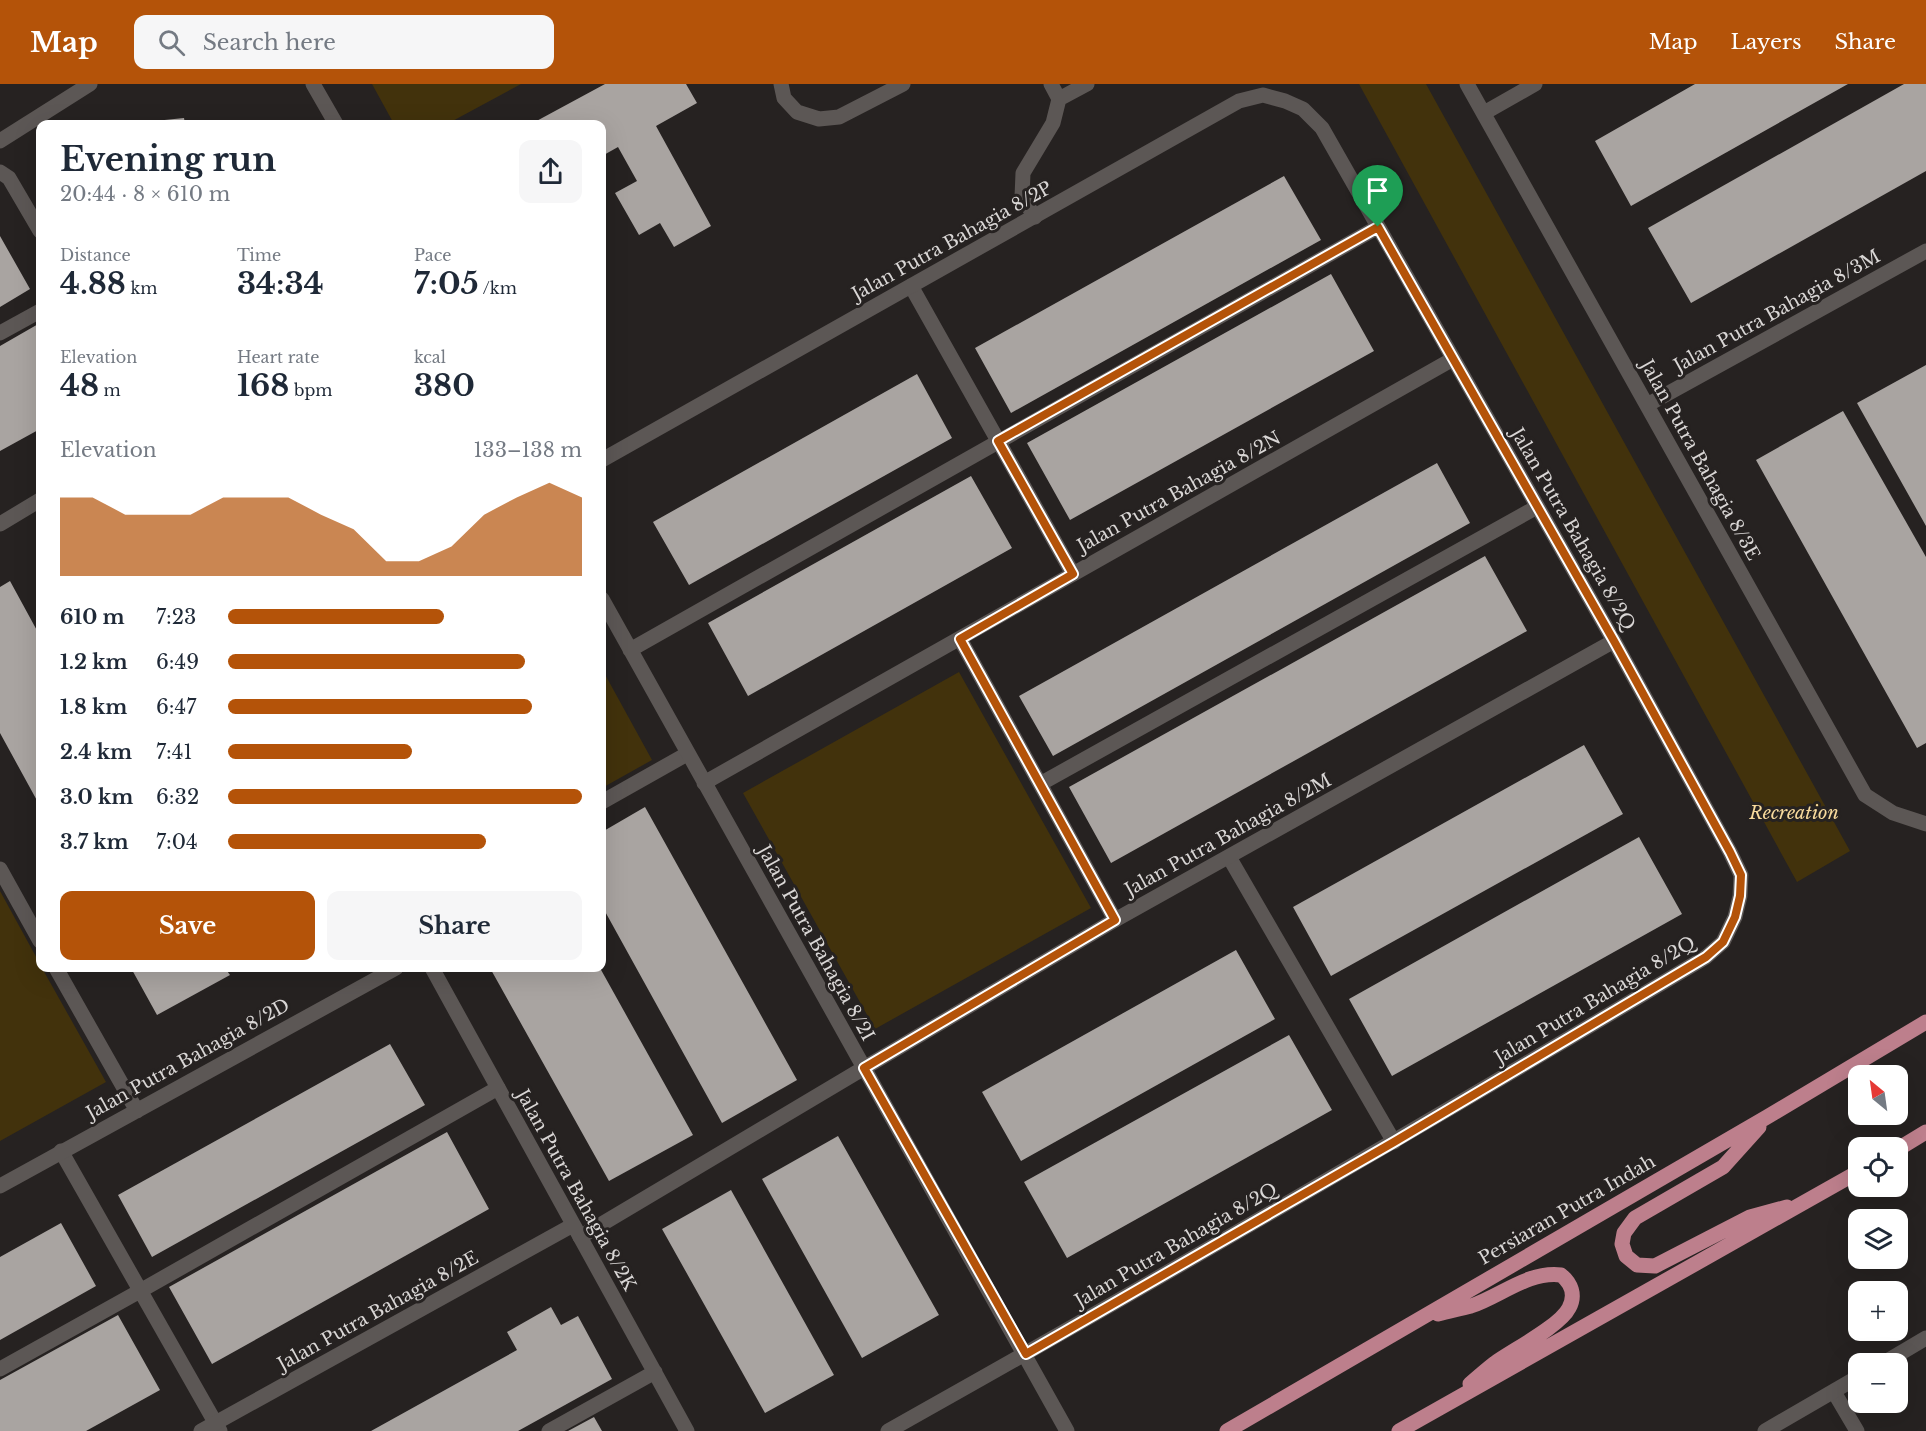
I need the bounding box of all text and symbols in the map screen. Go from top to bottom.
search box [134,15,554,69]
text: Map [30,25,98,60]
icon: search [155,26,188,59]
text: Search here [203,29,336,56]
text: Map [1649,29,1698,55]
text: Layers [1731,29,1802,55]
text: Share [1835,29,1896,55]
text: Evening run [60,139,276,180]
button: share [519,140,582,203]
pin [1352,165,1403,227]
icon: arrive [1361,174,1394,207]
street label: Jalan Putra Bahagia 8/2P [846,177,1056,306]
text: 20:44 · 8 × 610 m [60,182,230,206]
text: Distance [60,245,131,265]
text: Time [237,245,281,265]
text: Pace [414,245,451,265]
street label: Jalan Putra Bahagia 8/3M [1668,245,1884,378]
text: 4.88 [60,265,126,302]
text: 34:34 [237,265,324,302]
text: 7:05 [414,265,479,302]
text: km [126,278,157,298]
text: /km [479,278,517,298]
text: Elevation [60,347,137,367]
text: Heart rate [237,347,319,367]
text: kcal [414,347,446,367]
street label: Jalan Putra Bahagia 8/3E [1635,354,1764,564]
text: 48 [60,367,99,404]
text: 168 [237,367,289,404]
text: 380 [414,367,475,404]
text: m [99,380,121,400]
text: bpm [289,380,332,400]
street label: Jalan Putra Bahagia 8/2Q [1505,422,1640,634]
street label: Jalan Putra Bahagia 8/2N [1072,427,1285,558]
text: Elevation [60,438,157,462]
text: 133–138 m [473,438,582,462]
text: 610 m [60,605,125,629]
text: 7:23 [156,605,196,629]
text: 1.2 km [60,650,128,674]
text: 6:49 [156,650,199,674]
text: 1.8 km [60,695,127,719]
text: 6:47 [156,695,196,719]
text: 2.4 km [60,740,132,764]
text: 7:41 [156,740,192,764]
street label: Jalan Putra Bahagia 8/2M [1119,769,1335,902]
text: 3.0 km [60,785,133,809]
text: 6:32 [156,785,199,809]
park label: Recreation [1748,802,1839,824]
text: 3.7 km [60,830,129,854]
text: 7:04 [156,830,198,854]
street label: Jalan Putra Bahagia 8/2I [752,840,879,1045]
button: Save [60,891,315,960]
button: Share [327,891,582,960]
street label: Jalan Putra Bahagia 8/2Q [1489,931,1699,1070]
street label: Jalan Putra Bahagia 8/2D [81,994,293,1125]
north arrow [1848,1065,1908,1125]
map controls [1848,1065,1908,1413]
street label: Jalan Putra Bahagia 8/2K [510,1084,641,1295]
button: locate [1848,1137,1908,1197]
street label: Persiaran Putra Indah [1475,1150,1659,1270]
street label: Jalan Putra Bahagia 8/2Q [1069,1178,1281,1313]
button: layers [1848,1209,1908,1269]
street label: Jalan Putra Bahagia 8/2E [272,1247,482,1376]
button: + [1848,1281,1908,1341]
button: − [1848,1353,1908,1413]

